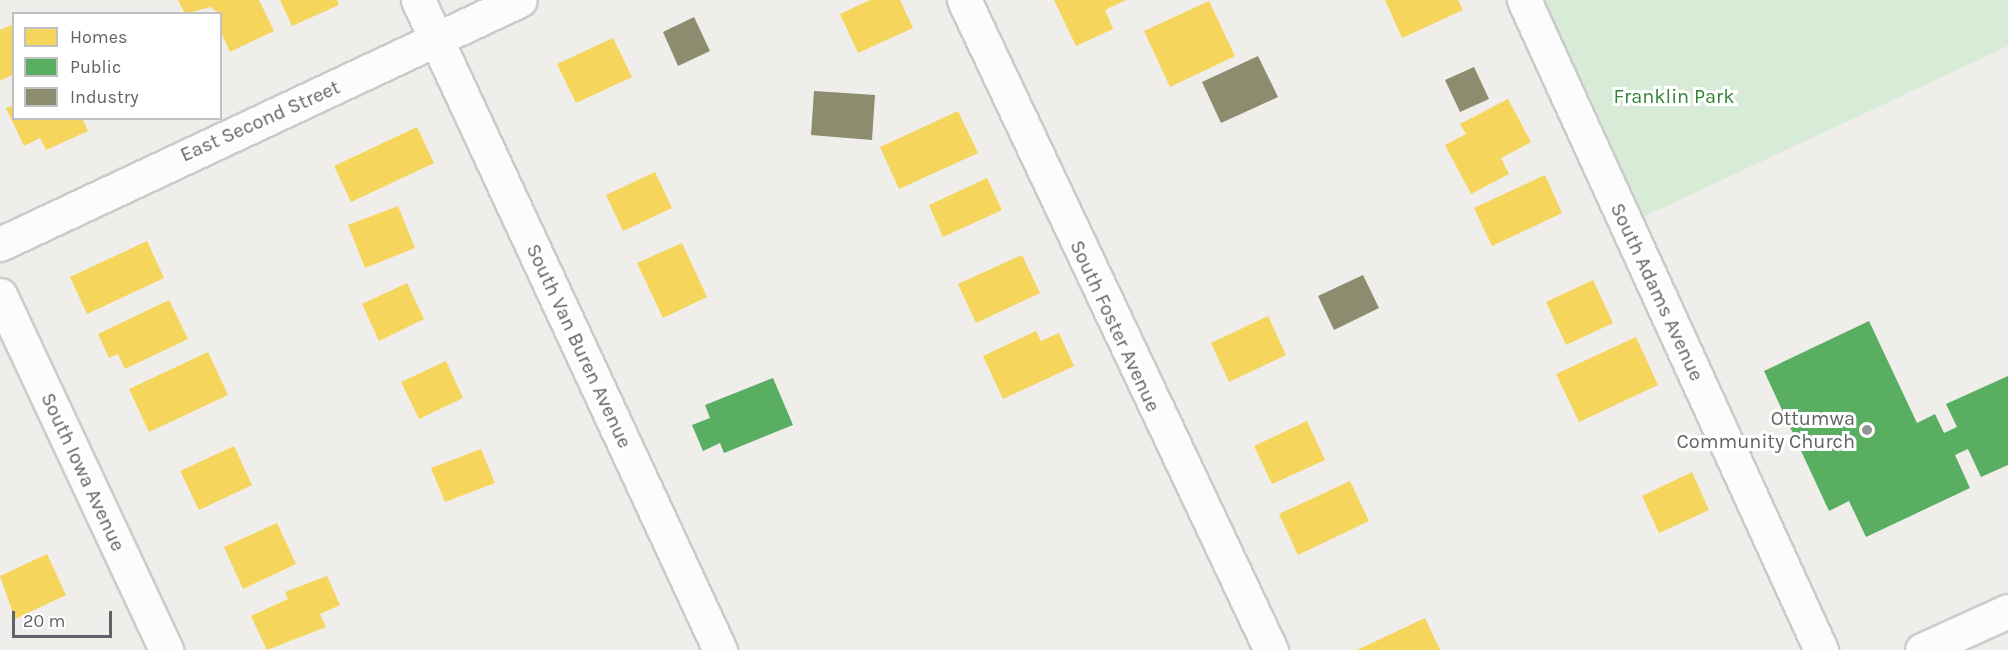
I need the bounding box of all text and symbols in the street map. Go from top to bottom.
legend [12,12,222,120]
text: Homes [70,26,127,48]
text: Public [70,56,121,78]
street label: East Second Street [176,75,344,167]
park label: Franklin Park [1613,84,1735,108]
text: Industry [70,86,139,108]
street label: South Adams Avenue [1605,199,1709,385]
street label: South Foster Avenue [1065,236,1165,416]
street label: South Van Buren Avenue [521,240,637,452]
street label: South Iowa Avenue [36,389,130,555]
place label: Ottumwa Community Church [1677,406,1855,453]
marker: Ottumwa Community Church [1860,423,1874,437]
scale bar [15,599,116,637]
text: 20 m [23,610,65,632]

